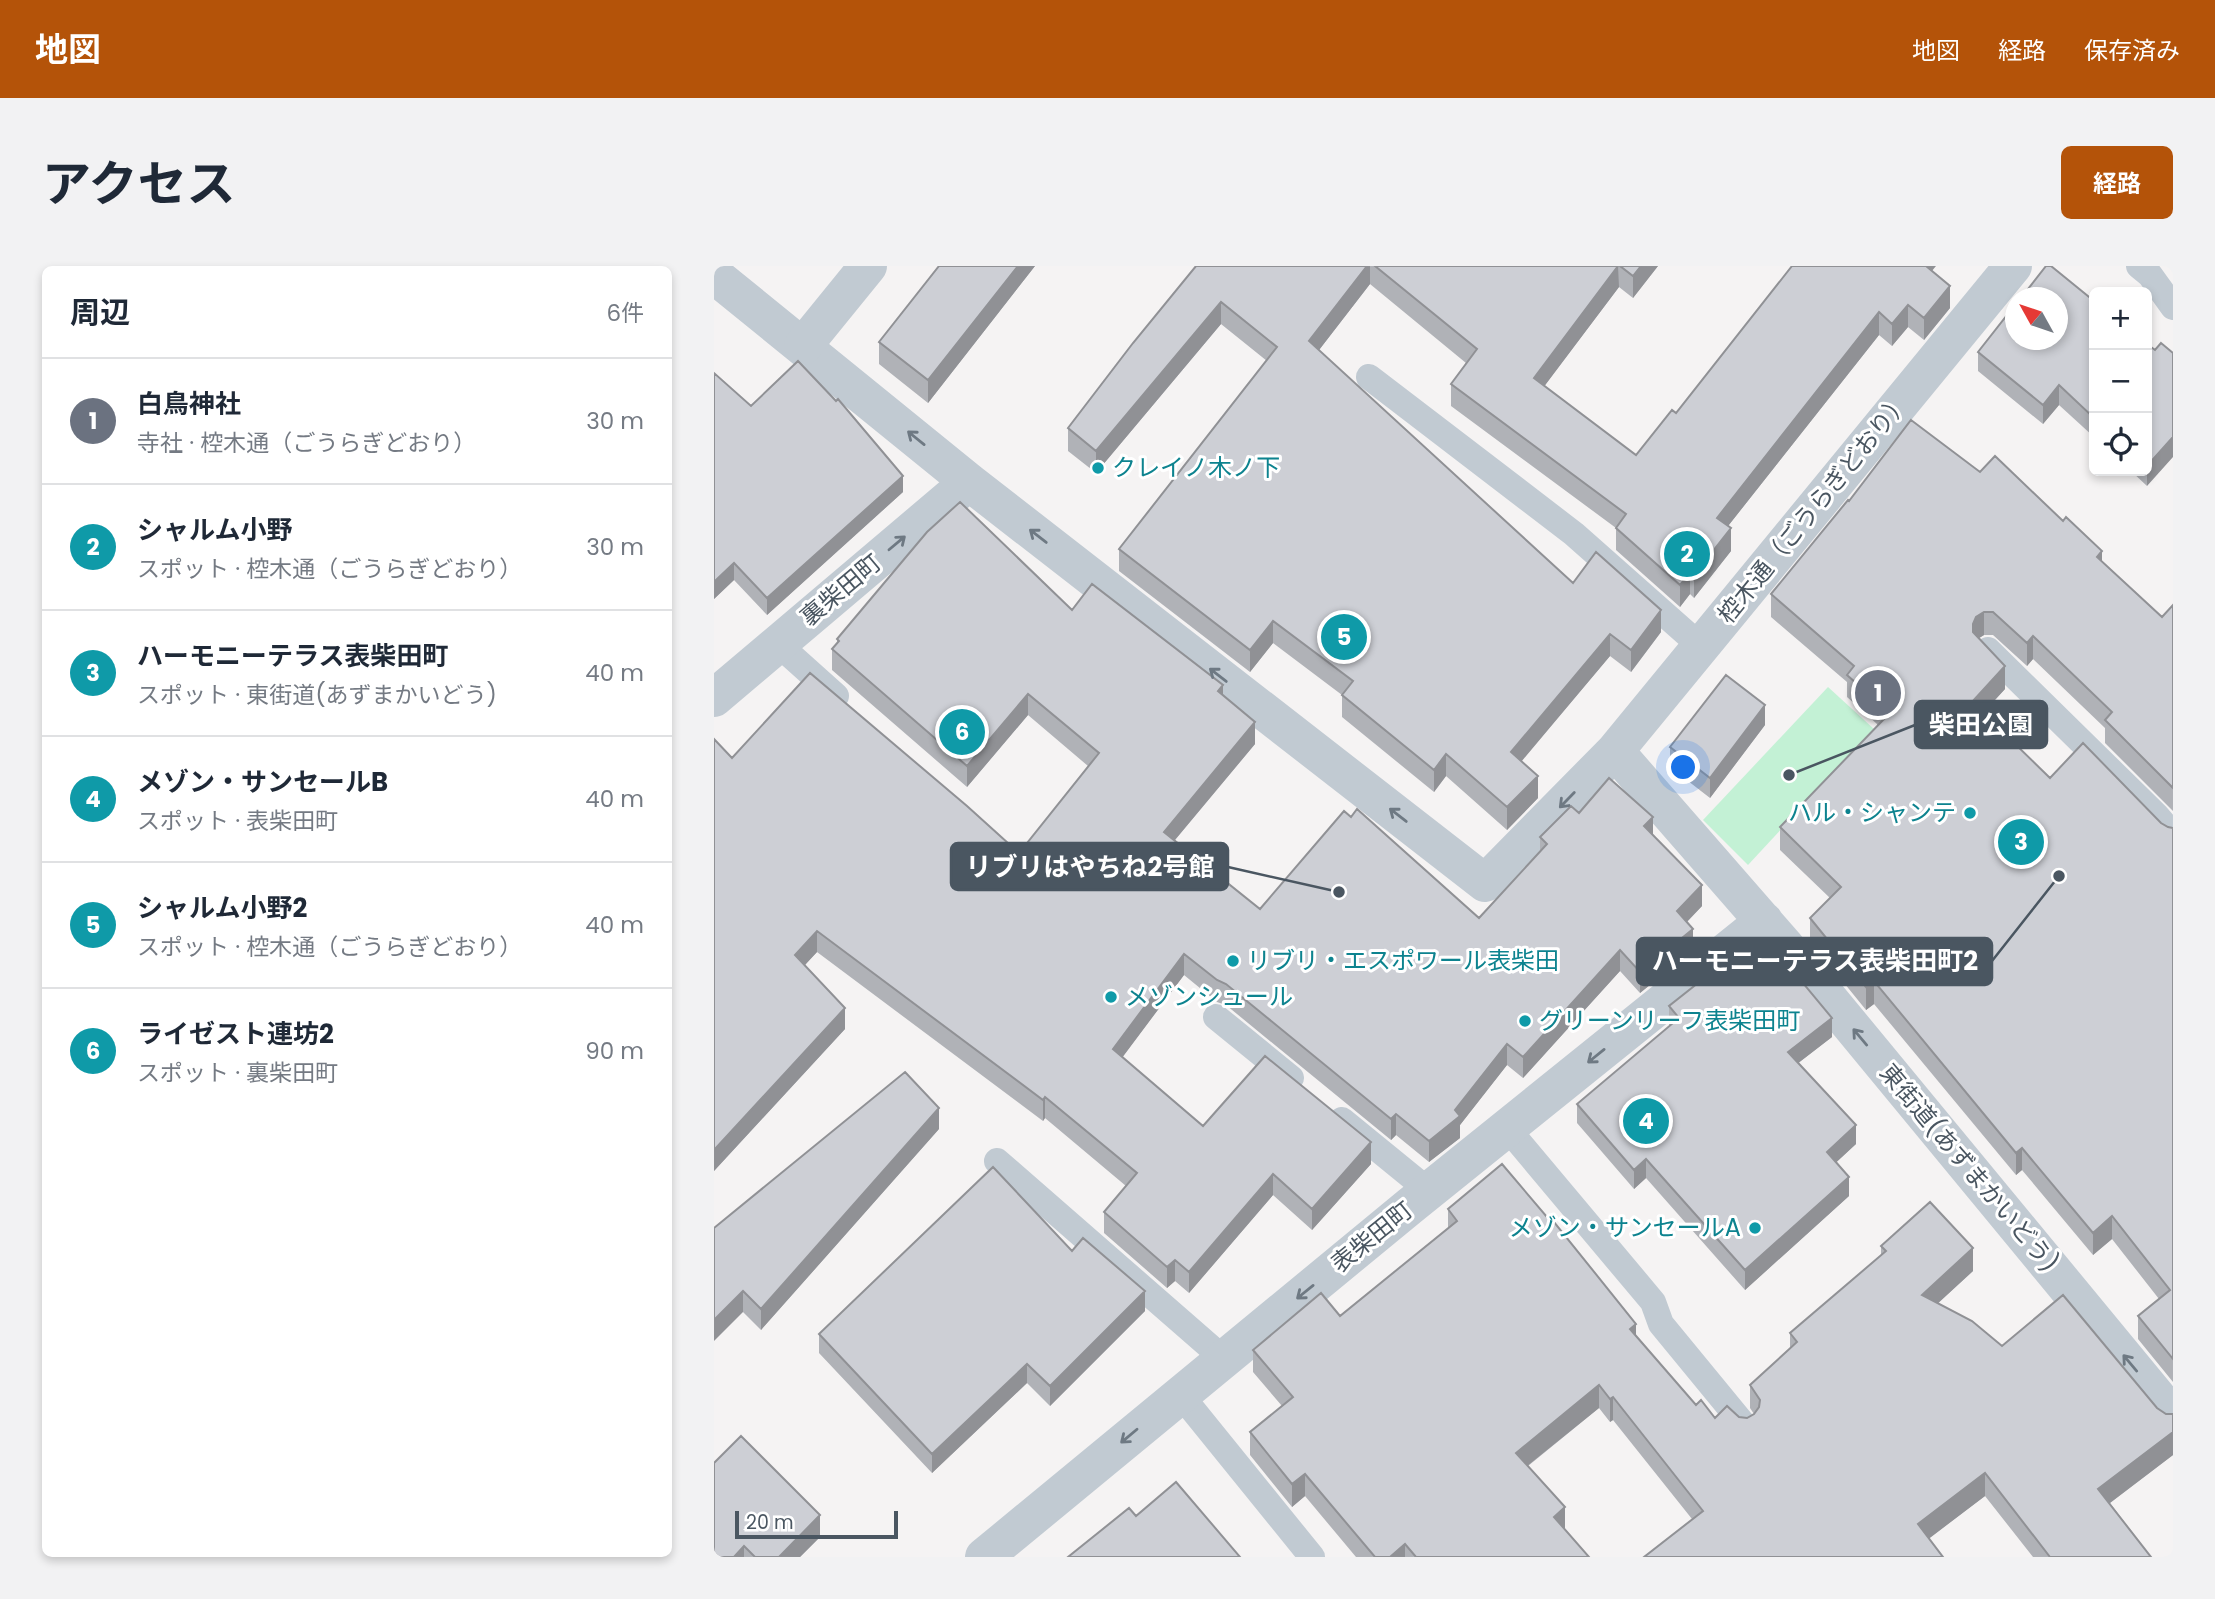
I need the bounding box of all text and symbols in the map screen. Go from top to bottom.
text: 地図 [35,26,101,73]
text: 地図 [1912,34,1960,67]
text: 経路 [1998,34,2046,67]
text: 保存済み [2084,34,2180,67]
button: 経路 [2061,146,2173,219]
text: アクセス [42,150,236,218]
north arrow [2005,287,2068,350]
map controls [2089,287,2152,476]
button: + [2089,287,2152,350]
text: 周辺 [70,291,130,334]
text: 6件 [606,297,644,329]
button: − [2089,350,2152,413]
street label: 椌木通（ごうらぎどおり） [1710,385,1917,630]
text: 白鳥神社 [137,386,241,422]
text: 1 [89,405,97,437]
text: 30 m [586,405,644,437]
button: locate [2089,413,2152,476]
text: 寺社 · 椌木通（ごうらぎどおり） [137,427,476,459]
one-way arrow [908,431,926,446]
place label: クレイノ木ノ下 [1112,451,1280,484]
marker: クレイノ木ノ下 [1090,460,1106,476]
text: シャルム小野 [137,512,292,548]
one-way arrow [1030,528,1048,543]
pin: 2 [1664,528,1710,580]
text: 2 [86,531,100,563]
text: 30 m [586,531,644,563]
one-way arrow [887,535,905,551]
street label: 裏柴田町 [793,546,888,633]
text: スポット · 椌木通（ごうらぎどおり） [137,553,522,585]
pin: 5 [1321,611,1367,663]
text: ハーモニーテラス表柴田町 [137,638,448,674]
text: 3 [86,657,100,689]
text: 40 m [585,657,644,689]
pin: 1 [1855,667,1901,719]
one-way arrow [1209,668,1228,683]
text: スポット · 東街道(あずまかいどう) [137,679,497,711]
callout: 柴田公園 [1915,701,2047,748]
pin: 6 [939,706,985,758]
text: 柴田公園 [1929,707,2033,743]
your location [1666,750,1700,784]
text: メゾン・サンセールB [137,764,388,800]
text: 4 [85,783,101,815]
text: 40 m [585,783,644,815]
one-way arrow [1558,791,1575,808]
place label: ハル・シャンテ [1788,796,1956,829]
text: スポット · 表柴田町 [137,805,338,837]
marker: ハル・シャンテ [1962,805,1978,821]
one-way arrow [1389,807,1407,823]
pin: 3 [1998,816,2044,868]
callout: リブリはやちね2号館 [951,843,1228,890]
text: リブリはやちね2号館 [966,849,1214,885]
text: シャルム小野2 [137,890,307,926]
text: 5 [86,909,100,941]
text: 40 m [585,909,644,941]
text: スポット · 椌木通（ごうらぎどおり） [137,931,522,963]
callout: ハーモニーテラス表柴田町2 [1637,938,1992,985]
text: ハーモニーテラス表柴田町2 [1652,943,1978,979]
place label: リブリ・エスポワール表柴田 [1247,944,1559,977]
marker: リブリ・エスポワール表柴田 [1225,953,1241,969]
place label: メゾンシュール [1125,980,1293,1013]
marker: メゾンシュール [1103,989,1119,1005]
place label: グリーンリーフ表柴田町 [1539,1004,1800,1037]
marker: グリーンリーフ表柴田町 [1517,1013,1533,1029]
text: ライゼスト連坊2 [137,1016,334,1052]
one-way arrow [1852,1028,1868,1046]
text: 6 [86,1035,100,1067]
text: 90 m [585,1035,644,1067]
one-way arrow [1588,1048,1606,1064]
text: スポット · 裏柴田町 [137,1057,338,1089]
street label: 東街道(あずまかいどう) [1873,1057,2066,1279]
pin: 4 [1623,1095,1669,1147]
street label: 表柴田町 [1324,1194,1419,1280]
place label: メゾン・サンセールA [1509,1211,1741,1244]
marker: メゾン・サンセールA [1747,1220,1763,1236]
one-way arrow [1297,1284,1315,1299]
one-way arrow [2122,1355,2137,1373]
one-way arrow [1121,1428,1139,1444]
scale bar [735,1508,898,1540]
text: 20 m [746,1509,794,1536]

